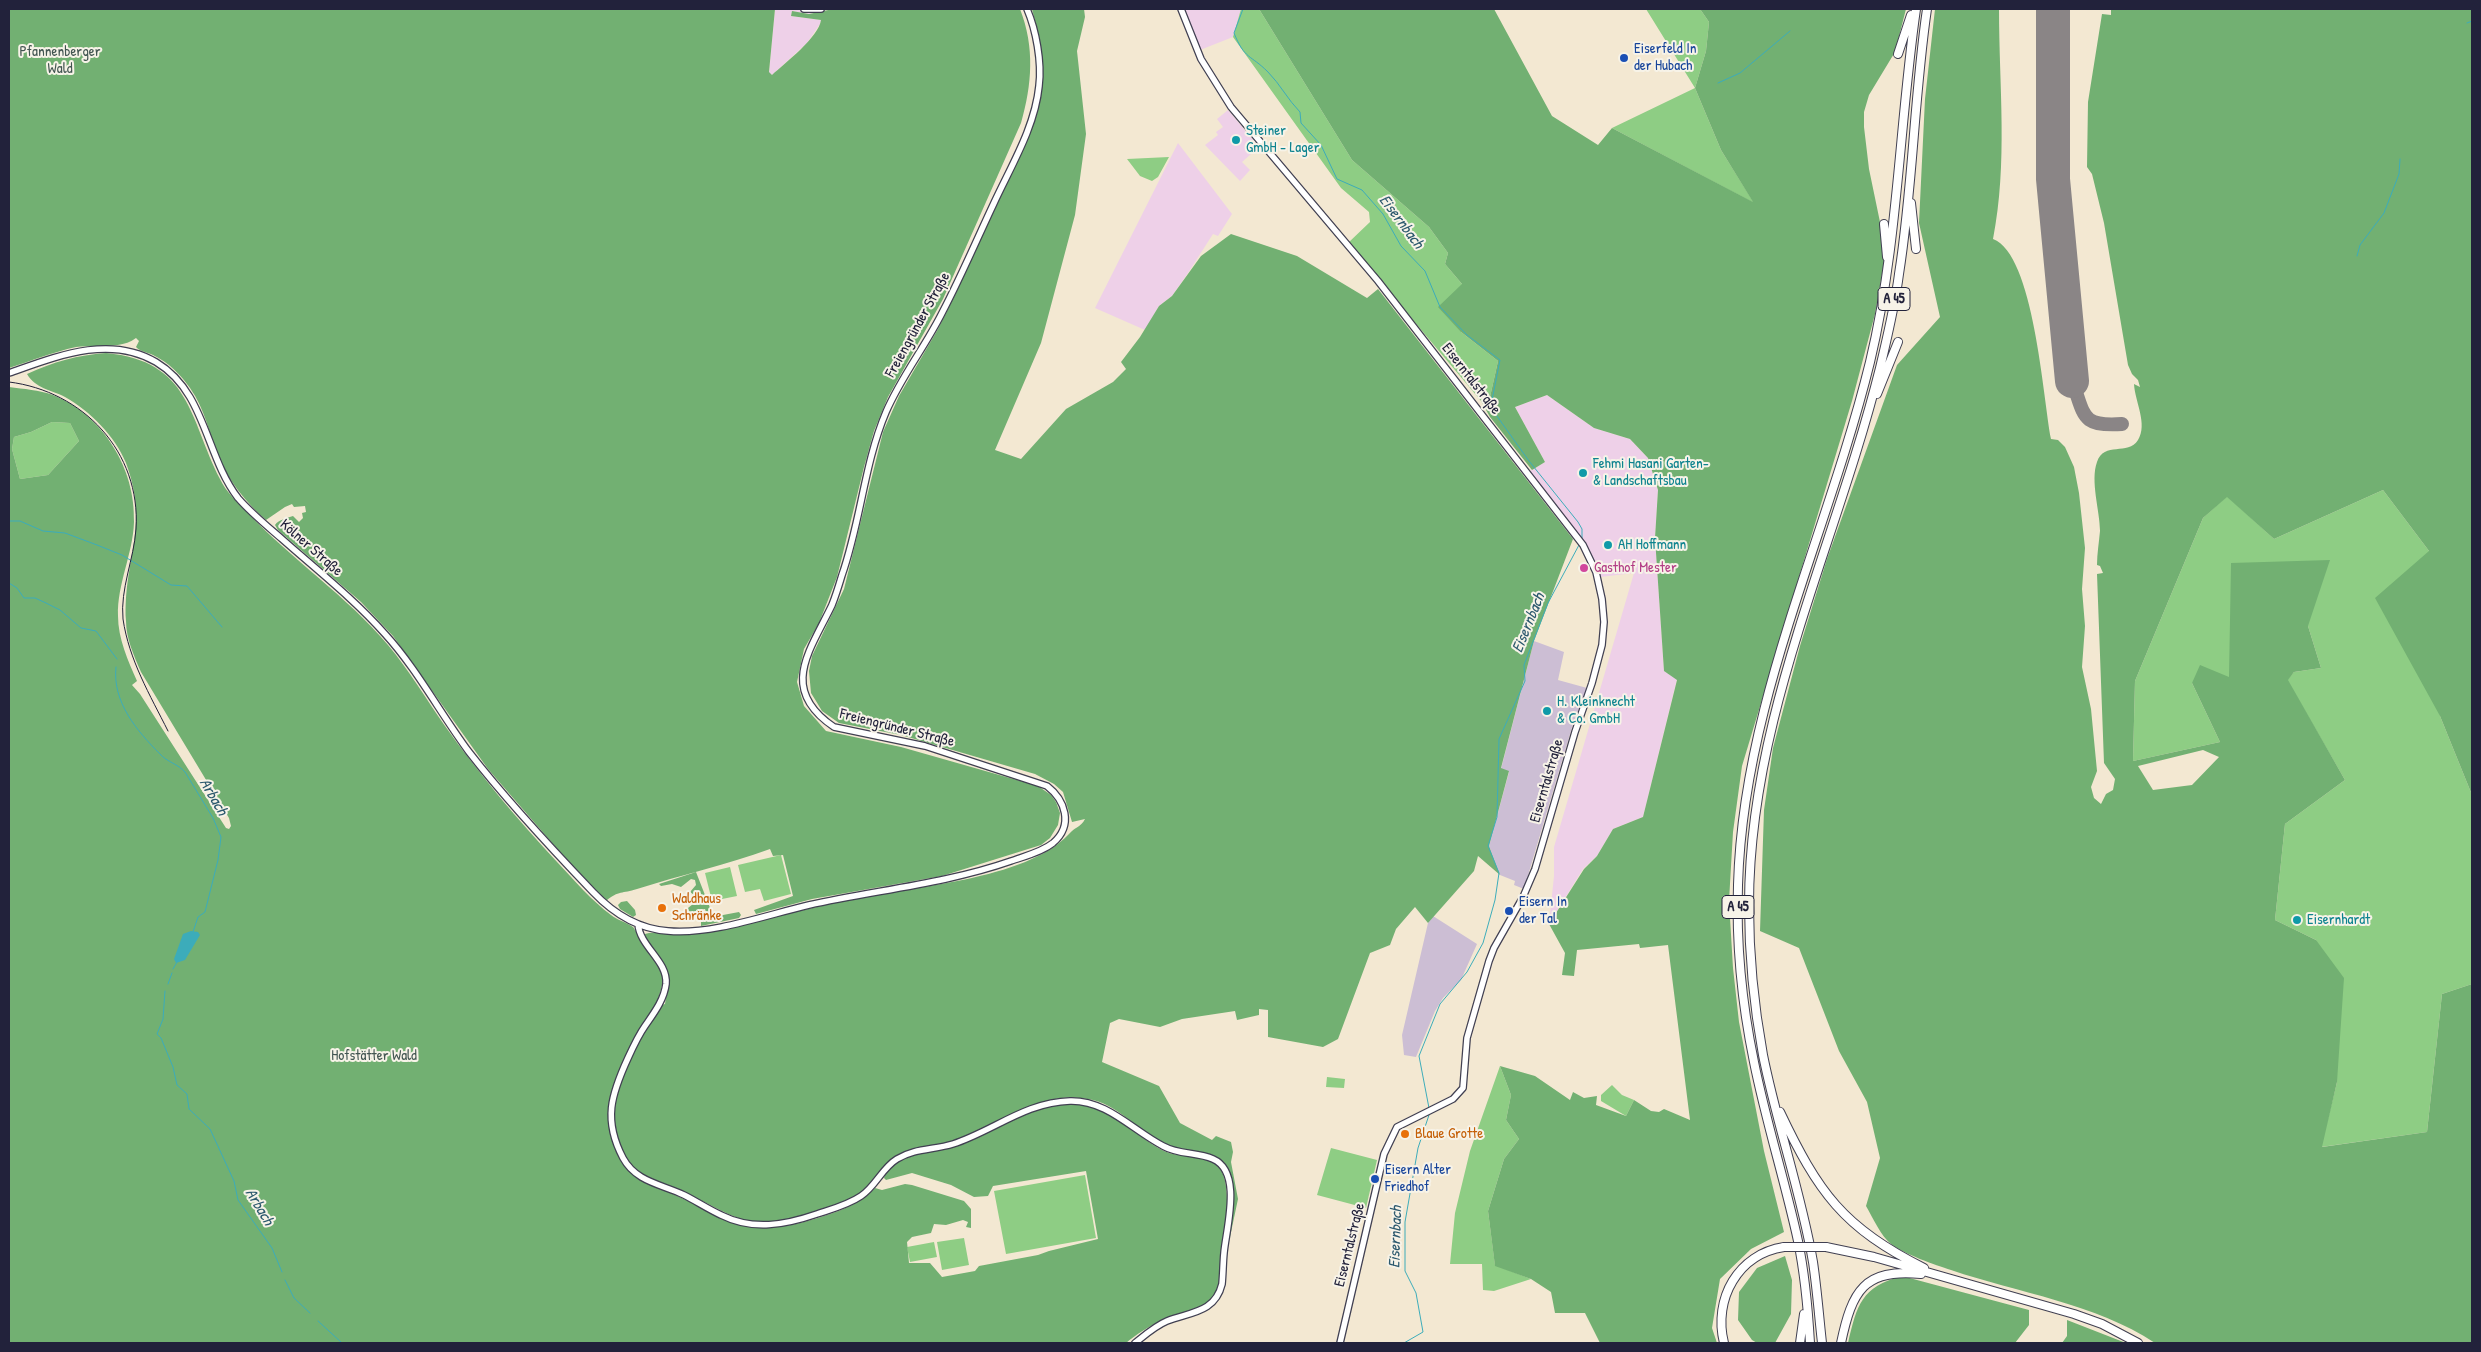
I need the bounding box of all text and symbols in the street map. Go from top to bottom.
place label: Eiserfeld In der Hubach [1634,40,1696,75]
park label: Pfannenberger Wald [19,43,101,78]
marker: Eiserfeld In der Hubach [1618,52,1630,64]
place label: Steiner GmbH - Lager [1246,122,1319,157]
marker: Steiner GmbH - Lager [1230,134,1242,146]
water label: Eisernbach [1375,191,1427,253]
street label: Freiengründer Straße [882,269,954,381]
road number: A 45 [1878,288,1910,310]
street label: Eiserntalstraße [1437,340,1505,418]
place label: Fehmi Hasani Garten- & Landschaftsbau [1593,455,1709,490]
marker: Fehmi Hasani Garten- & Landschaftsbau [1577,467,1589,479]
street label: Kölner Straße [276,516,346,580]
place label: AH Hoffmann [1618,536,1686,554]
marker: AH Hoffmann [1602,539,1614,551]
place label: Gasthof Mester [1594,559,1677,577]
marker: Gasthof Mester [1578,562,1590,574]
water label: Eisernbach [1508,590,1550,656]
place label: H. Kleinknecht & Co. GmbH [1557,693,1635,728]
street label: Freiengründer Straße [838,705,956,751]
marker: H. Kleinknecht & Co. GmbH [1541,705,1553,717]
street label: Eiserntalstraße [1527,737,1567,825]
water label: Arbach [195,775,231,819]
place label: Waldhaus Schränke [672,890,722,925]
place label: Eisern In der Tal [1519,893,1567,928]
road number: A 45 [1722,896,1754,919]
marker: Waldhaus Schränke [656,902,668,914]
marker: Eisern In der Tal [1503,905,1515,917]
place label: Eisernhardt [2307,911,2370,929]
marker: Eisernhardt [2291,914,2303,926]
park label: Hofstätter Wald [331,1047,417,1065]
place label: Blaue Grotte [1415,1125,1483,1143]
marker: Blaue Grotte [1399,1128,1411,1140]
place label: Eisern Alter Friedhof [1385,1161,1451,1196]
marker: Eisern Alter Friedhof [1369,1173,1381,1185]
water label: Arbach [241,1185,277,1229]
street label: Eiserntalstraße [1331,1201,1369,1289]
water label: Eisernbach [1385,1205,1407,1269]

